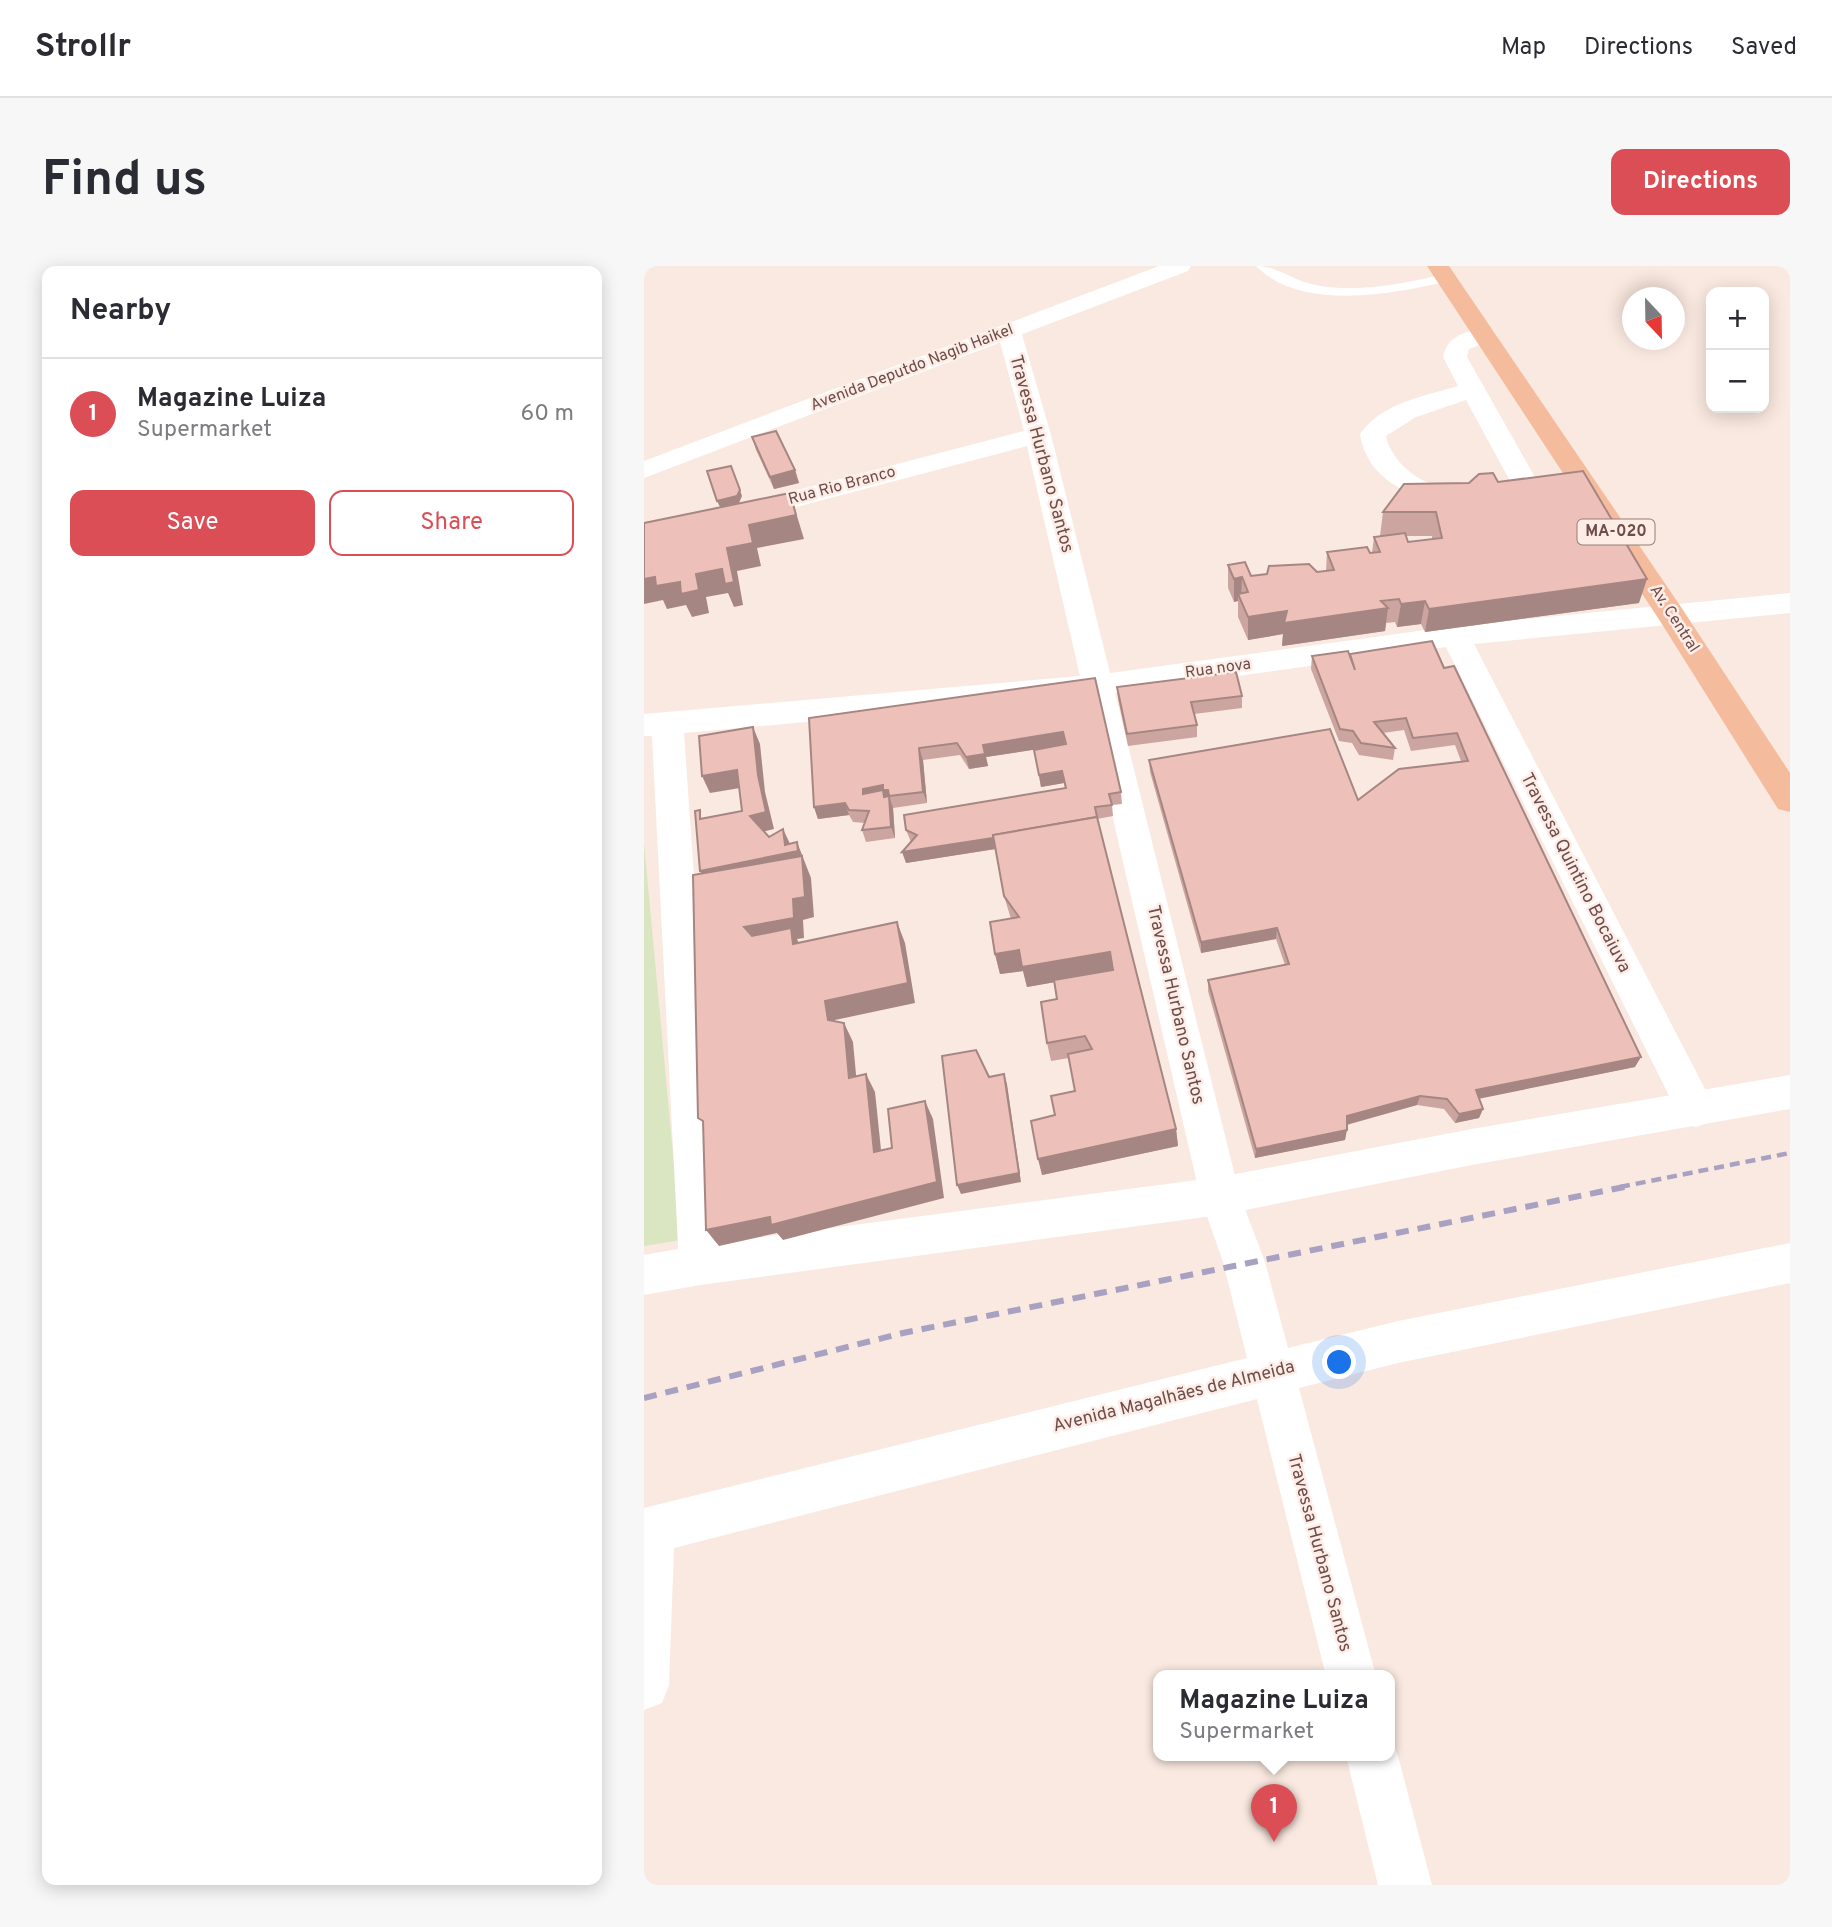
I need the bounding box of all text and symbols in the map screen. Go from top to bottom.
text: Strollr [35,27,131,69]
text: Map [1501,33,1546,63]
text: Directions [1584,33,1693,63]
text: Saved [1731,33,1797,63]
button: Directions [1611,149,1790,215]
text: Find us [42,151,207,213]
north arrow [1622,287,1685,350]
map controls [1706,287,1769,413]
button: + [1706,287,1769,350]
text: Nearby [70,293,171,330]
street label: Avenida Deputdo Nagib Haikel [808,320,1016,416]
button: − [1706,350,1769,413]
street label: Travessa Hurbano Santos [1004,353,1078,555]
text: Magazine Luiza [137,383,326,416]
text: 1 [88,400,98,429]
text: 60 m [521,400,574,429]
text: Supermarket [137,416,272,445]
street label: Rua Rio Branco [786,462,898,510]
button: Save [70,490,315,556]
button: Share [329,490,574,556]
road number: MA-020 [1578,520,1654,544]
street label: Av. Central [1645,581,1703,657]
street label: Rua nova [1184,654,1252,684]
street label: Travessa Quintino Bocaiuva [1515,769,1635,977]
street label: Travessa Hurbano Santos [1141,903,1209,1107]
your location [1322,1345,1356,1379]
street label: Avenida Magalhães de Almeida [1051,1356,1297,1438]
street label: Travessa Hurbano Santos [1282,1452,1356,1654]
popup [1153,1670,1395,1761]
text: Magazine Luiza [1179,1685,1369,1718]
text: Supermarket [1179,1718,1314,1747]
pin: 1 [1251,1784,1297,1842]

